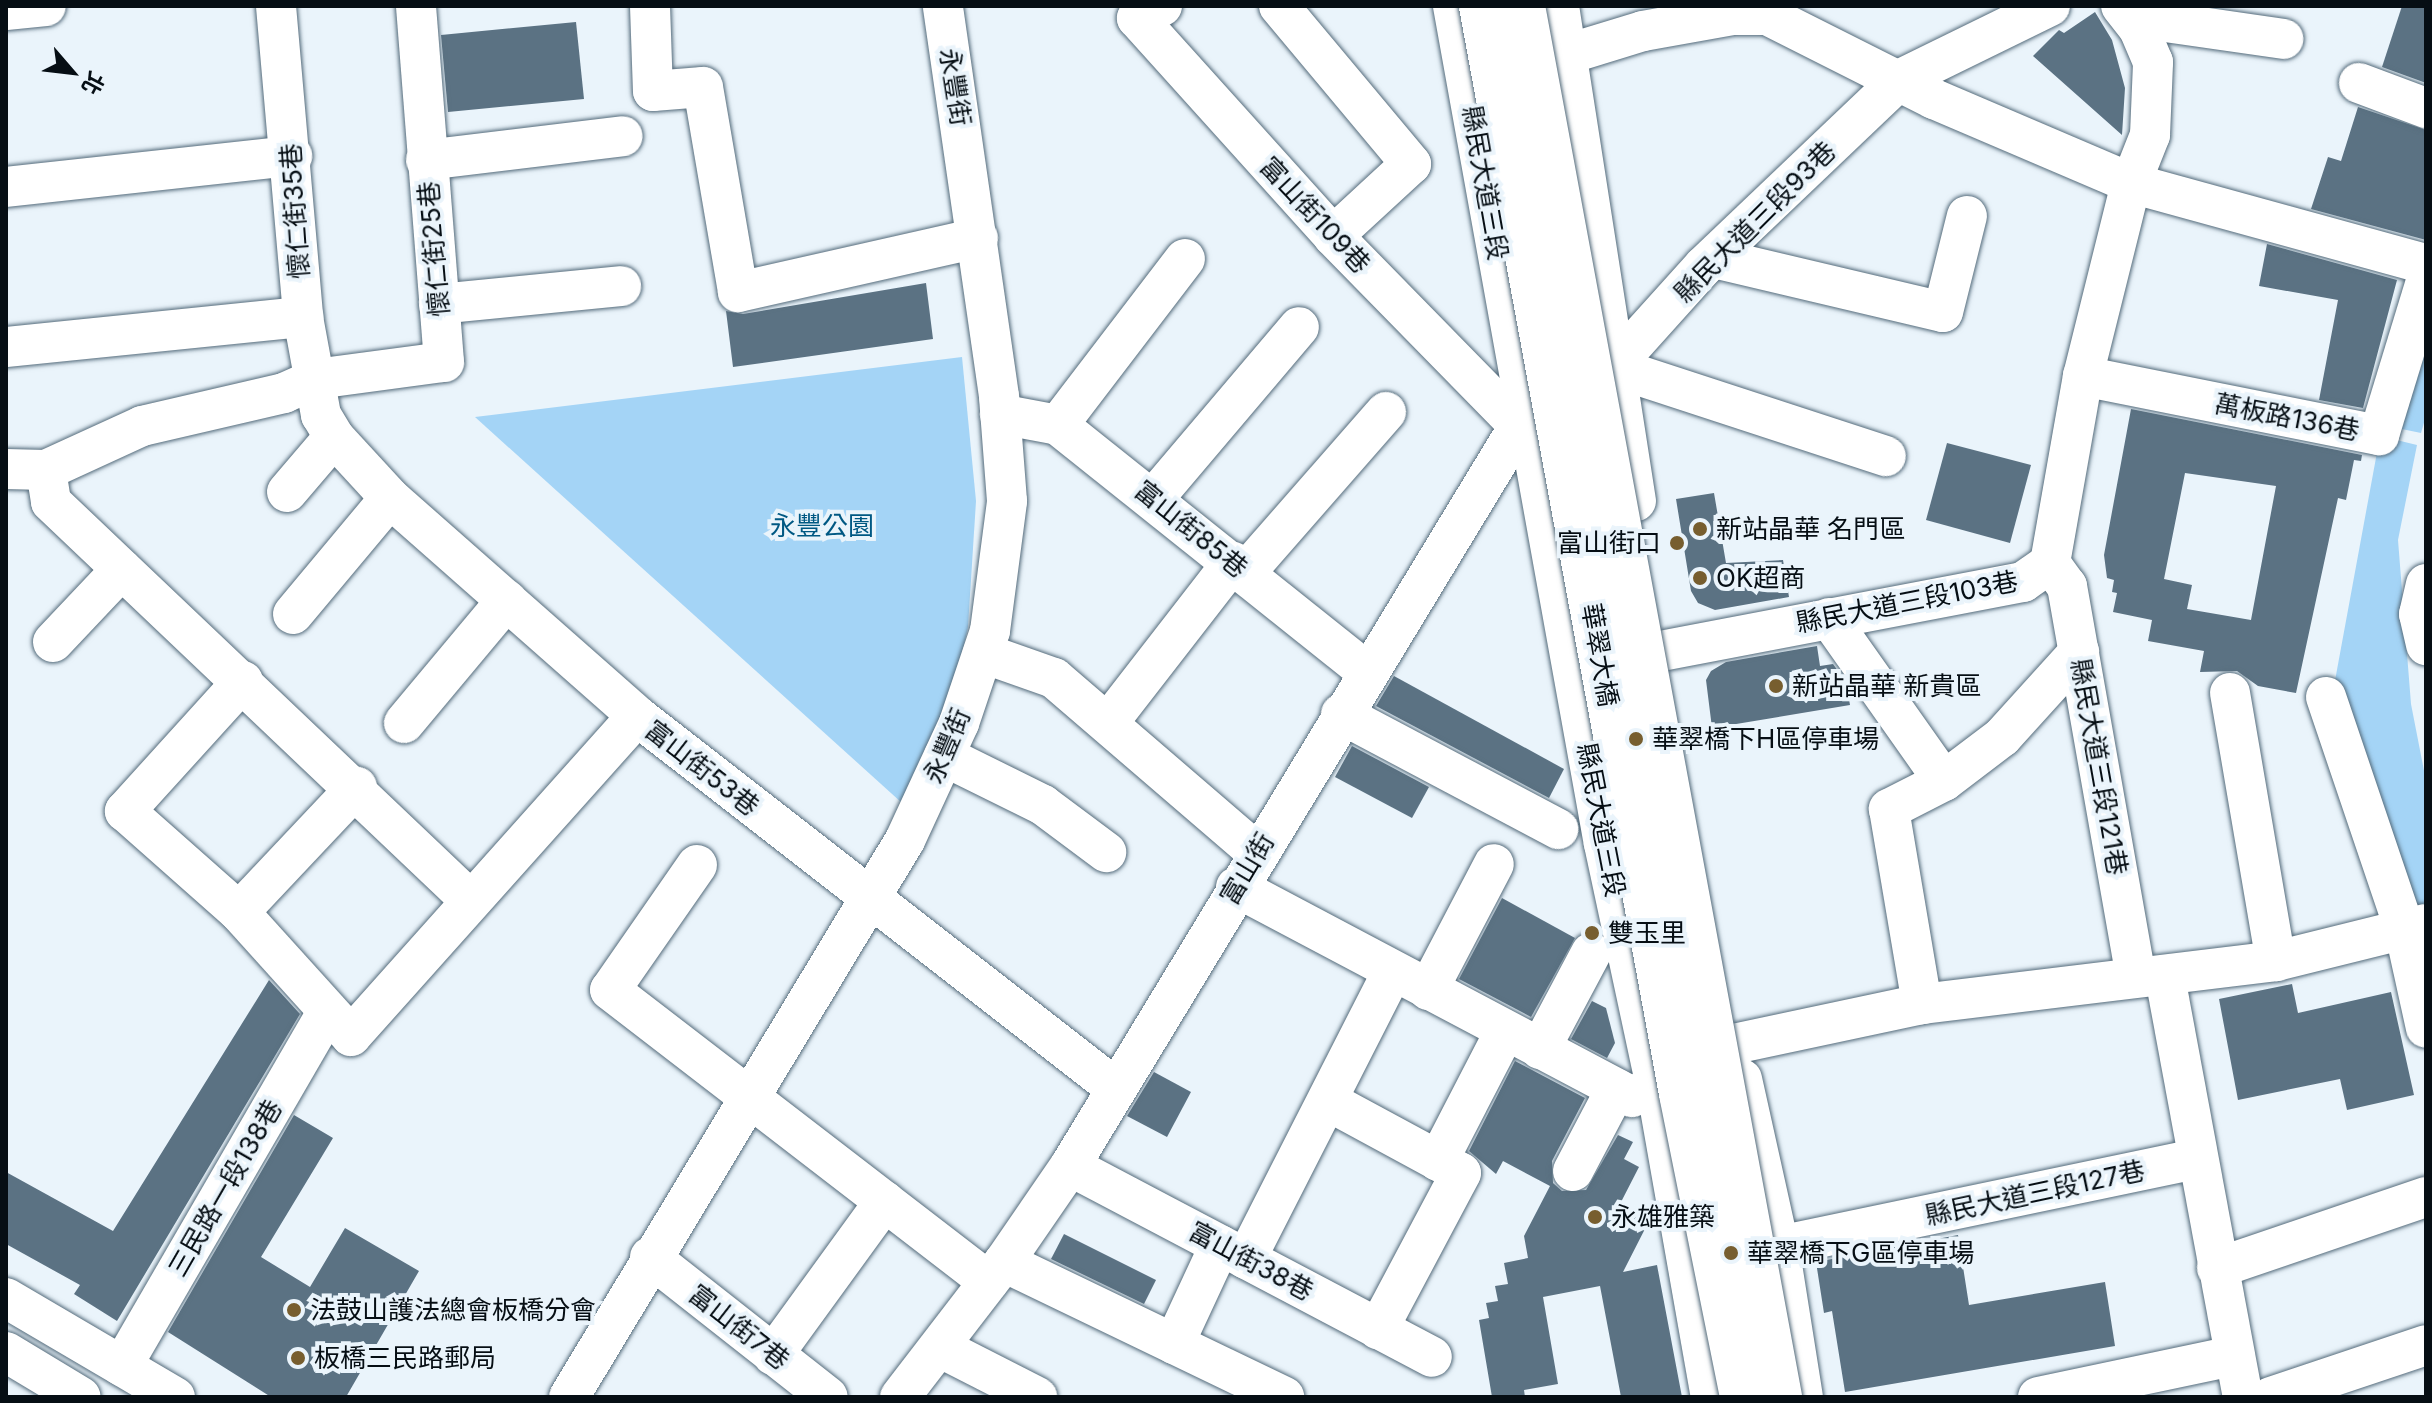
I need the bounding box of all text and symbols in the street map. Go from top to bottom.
north arrow [32,32,112,112]
street label: 永豐街 [933,46,977,128]
text: 北 [77,67,110,99]
street label: 縣民大道三段 [1456,103,1514,263]
street label: 縣民大道三段93巷 [1668,135,1842,309]
street label: 懷仁街35巷 [275,142,315,280]
street label: 富山街109巷 [1253,151,1377,279]
street label: 懷仁街25巷 [413,180,455,318]
street label: 萬板路136巷 [2212,388,2362,446]
street label: 富山街85巷 [1128,474,1254,584]
park label: 永豐公園 [770,510,874,542]
place label: 新站晶華 名門區 [1716,513,1905,545]
marker: 新站晶華 名門區 [1691,520,1709,538]
place label: 富山街口 [1557,527,1661,559]
marker: 富山街口 [1668,534,1686,552]
place label: OK超商 [1716,562,1805,594]
street label: 縣民大道三段103巷 [1794,565,2020,639]
marker: OK超商 [1691,569,1709,587]
street label: 華翠大橋 [1576,601,1624,709]
street label: 縣民大道三段121巷 [2065,656,2133,878]
place label: 新站晶華 新貴區 [1792,670,1981,702]
marker: 新站晶華 新貴區 [1767,677,1785,695]
street label: 永豐街 [917,704,977,788]
street label: 富山街53巷 [639,714,765,822]
place label: 華翠橋下H區停車場 [1652,723,1879,755]
marker: 華翠橋下H區停車場 [1627,730,1645,748]
street label: 縣民大道三段 [1571,740,1631,900]
street label: 富山街 [1214,828,1280,910]
place label: 雙玉里 [1608,917,1686,949]
marker: 雙玉里 [1583,924,1601,942]
street label: 三民路一段138巷 [162,1094,288,1282]
street label: 縣民大道三段127巷 [1923,1155,2147,1231]
place label: 永雄雅築 [1611,1201,1715,1233]
marker: 永雄雅築 [1586,1208,1604,1226]
street label: 富山街38巷 [1184,1215,1318,1307]
place label: 華翠橋下G區停車場 [1747,1237,1974,1269]
marker: 華翠橋下G區停車場 [1722,1244,1740,1262]
street label: 富山街7巷 [683,1278,795,1376]
place label: 法鼓山護法總會板橋分會 [310,1294,596,1326]
marker: 法鼓山護法總會板橋分會 [285,1301,303,1319]
place label: 板橋三民路郵局 [314,1342,496,1374]
marker: 板橋三民路郵局 [289,1349,307,1367]

